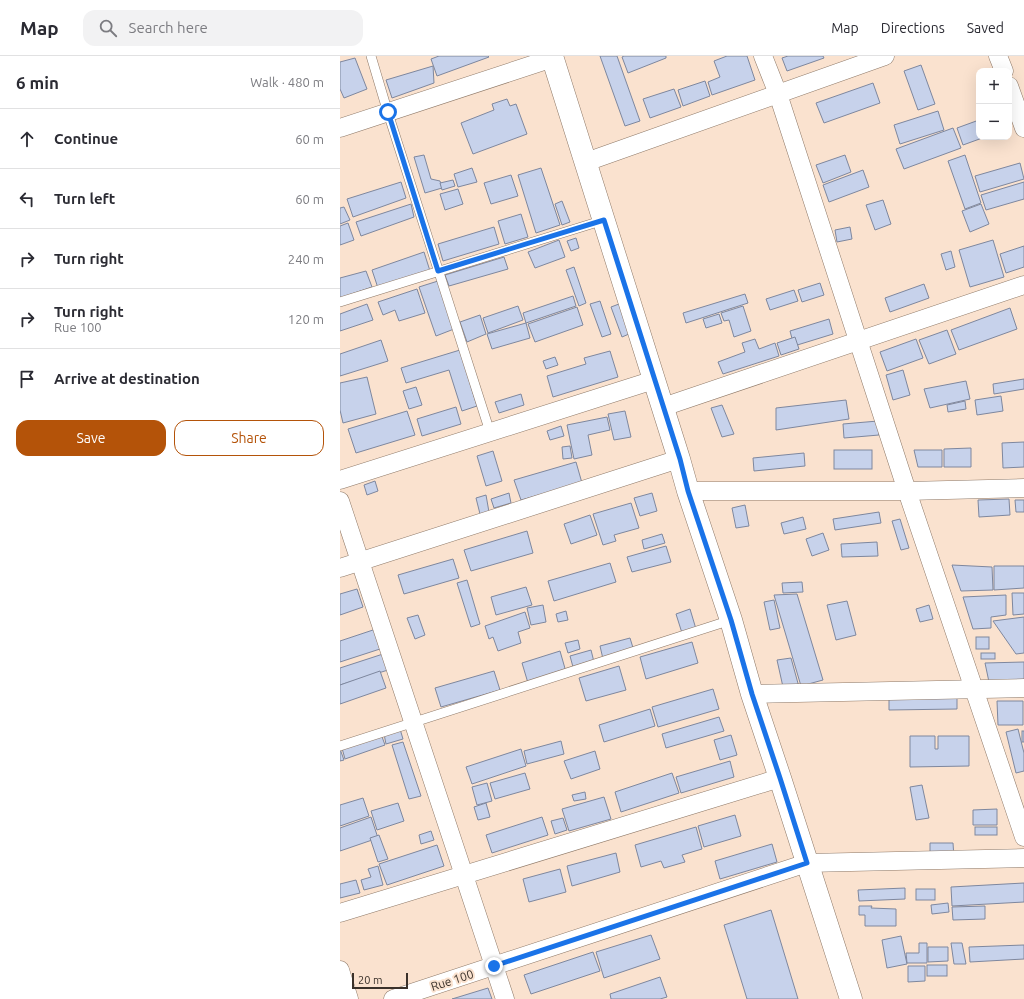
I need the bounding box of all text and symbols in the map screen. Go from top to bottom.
search box [83,10,363,46]
text: Map [20,17,59,39]
icon: search [97,17,119,39]
text: Search here [129,19,208,36]
text: Map [831,20,859,36]
text: Directions [881,20,945,36]
text: Saved [967,20,1004,36]
map controls [976,68,1012,140]
button: + [976,68,1012,104]
text: 6 min [16,73,59,92]
text: Walk · 480 m [250,75,324,89]
route start [379,103,397,121]
button: − [976,104,1012,140]
icon: ahead [16,128,38,150]
text: Continue [54,130,118,147]
text: 60 m [295,132,324,146]
icon: left [16,188,38,210]
text: Turn left [54,190,115,207]
text: 60 m [295,192,324,206]
icon: right [16,248,38,270]
text: Turn right [54,250,124,267]
text: 240 m [288,252,324,266]
text: Turn right [54,303,124,320]
icon: right [16,308,38,330]
text: 120 m [288,312,324,326]
text: Rue 100 [54,320,102,334]
icon: arrive [16,368,38,390]
text: Arrive at destination [54,370,200,387]
button: Save [16,420,166,456]
button: Share [174,420,324,456]
route end [485,957,503,975]
street label: Rue 100 [429,967,475,993]
scale bar [352,971,408,990]
text: 20 m [358,974,382,986]

